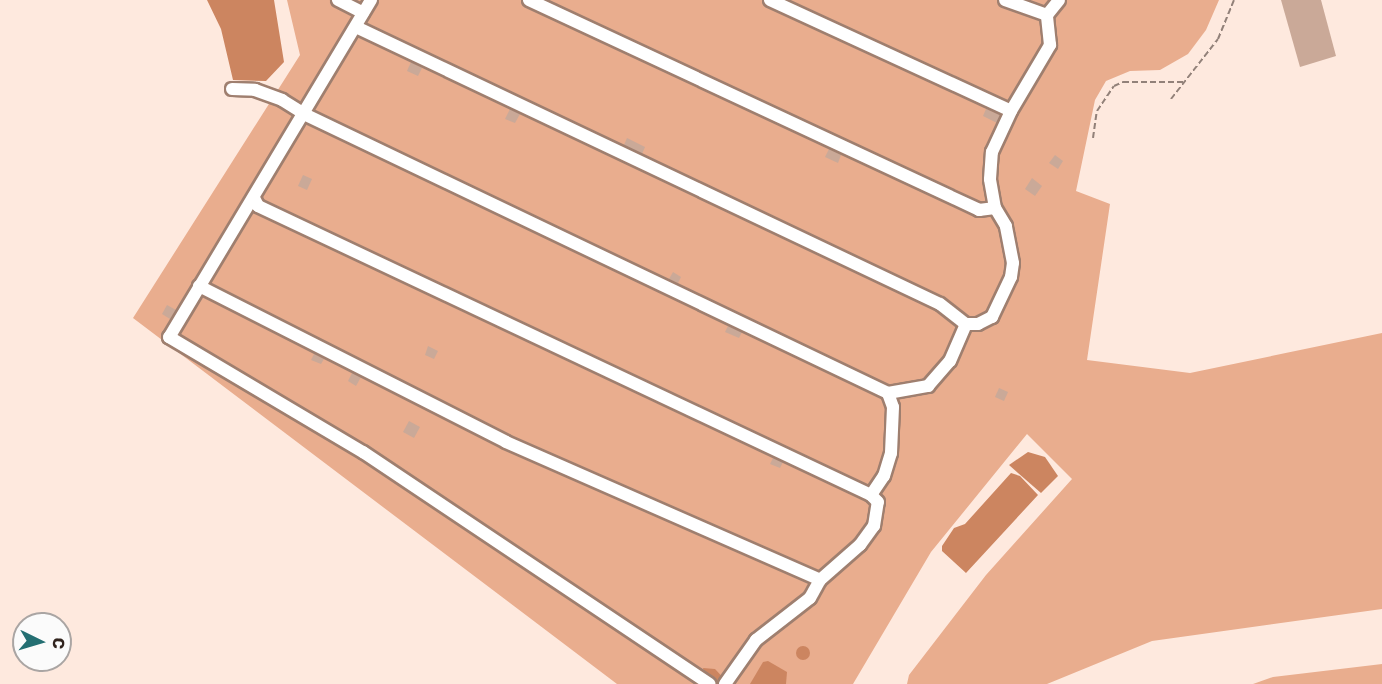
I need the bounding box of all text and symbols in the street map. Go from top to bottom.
north arrow [12,612,72,672]
text: С [48,637,68,650]

